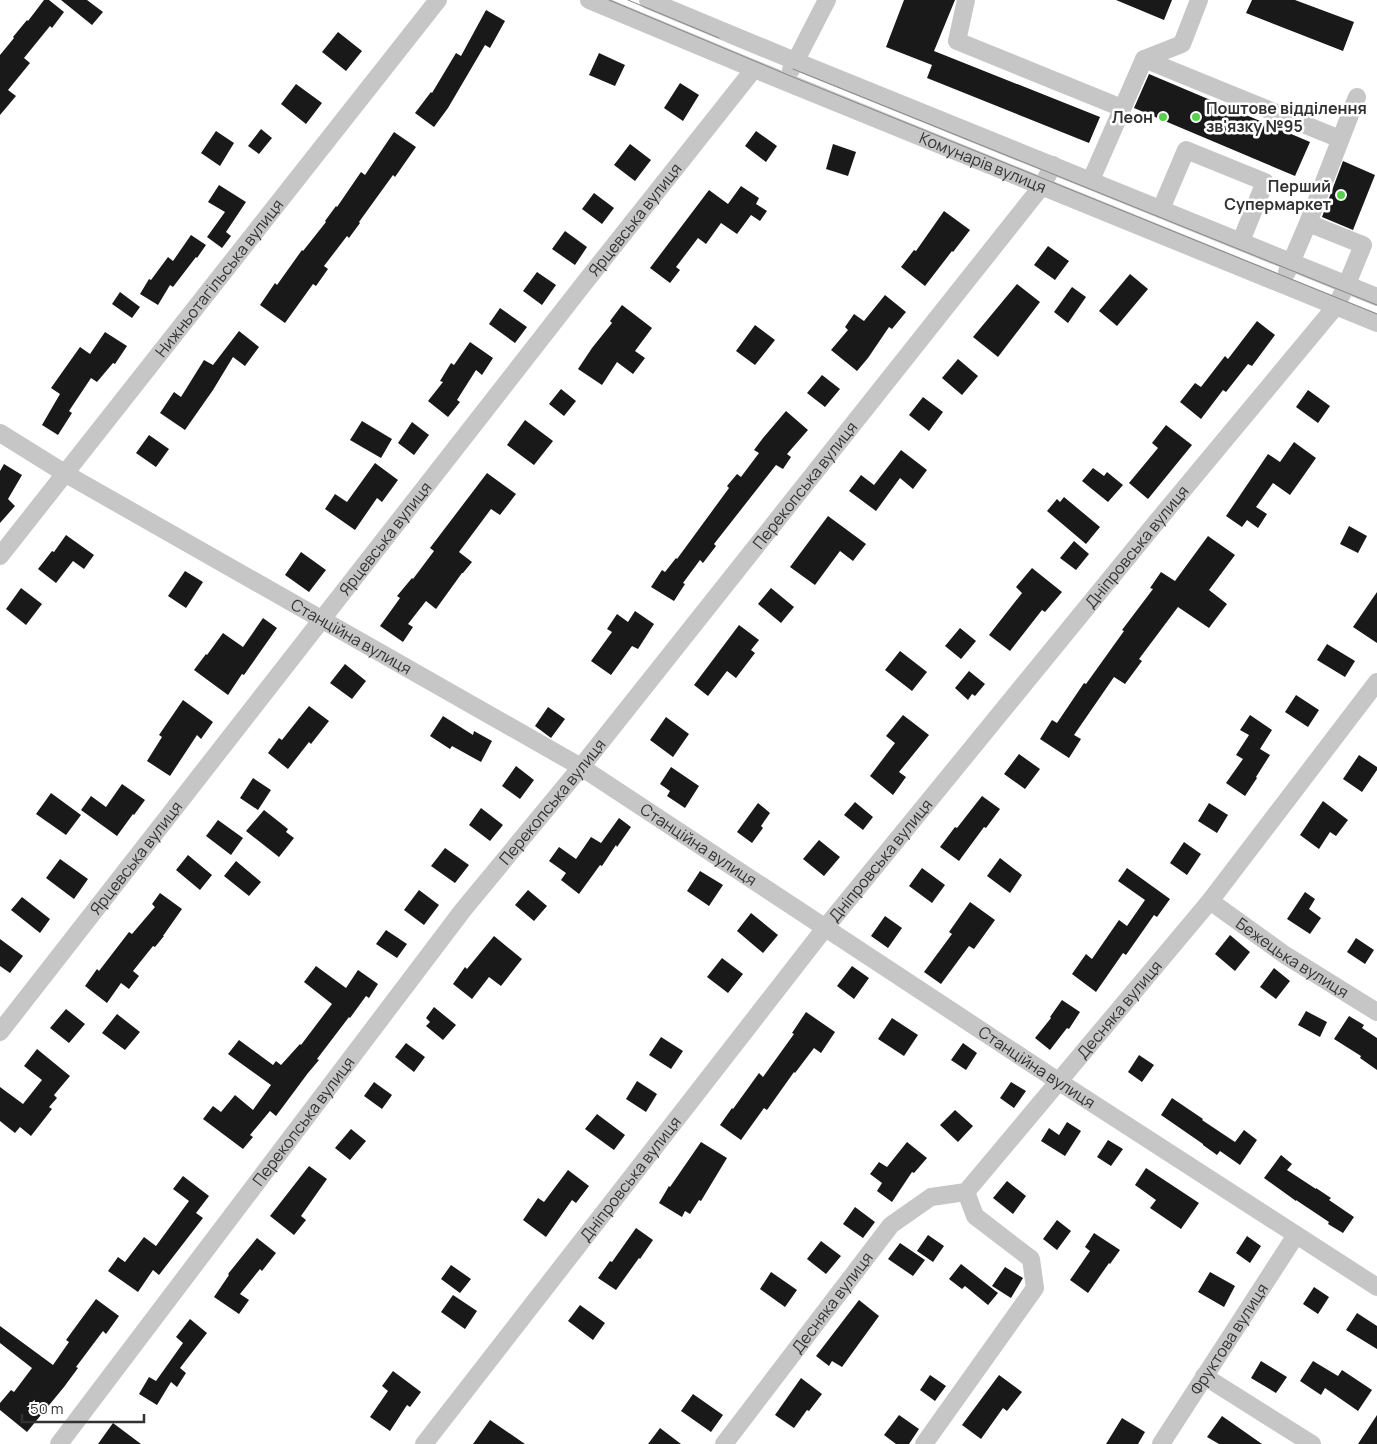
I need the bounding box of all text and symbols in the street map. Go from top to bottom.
place label: Поштове відділення зв'язку №95 [1206,97,1367,137]
place label: Леон [1112,106,1153,128]
marker: Леон [1157,111,1169,123]
marker: Поштове відділення зв'язку №95 [1190,111,1202,123]
street label: Комунарів вулиця [916,127,1050,198]
street label: Ярцевська вулиця [583,158,686,281]
place label: Перший Супермаркет [1224,175,1331,215]
marker: Перший Супермаркет [1335,189,1347,201]
street label: Нижньотагільська вулиця [150,194,288,361]
street label: Перекопська вулиця [747,417,862,553]
street label: Ярцевська вулиця [334,477,436,600]
street label: Дніпровська вулиця [1080,481,1194,613]
street label: Станційна вулиця [287,593,416,679]
street label: Перекопська вулиця [494,734,610,869]
street label: Дніпровська вулиця [823,794,937,926]
street label: Ярцевська вулиця [85,796,187,919]
street label: Станційна вулиця [636,798,761,891]
street label: Бежецька вулиця [1231,912,1353,1003]
street label: Десняка вулиця [1072,955,1167,1063]
street label: Станційна вулиця [974,1021,1100,1113]
street label: Перекопська вулиця [247,1052,359,1190]
street label: Дніпровська вулиця [575,1112,686,1246]
street label: Десняка вулиця [786,1247,878,1358]
street label: Фруктова вулиця [1185,1279,1273,1399]
scale bar [22,1392,145,1424]
text: 50 m [30,1398,64,1419]

